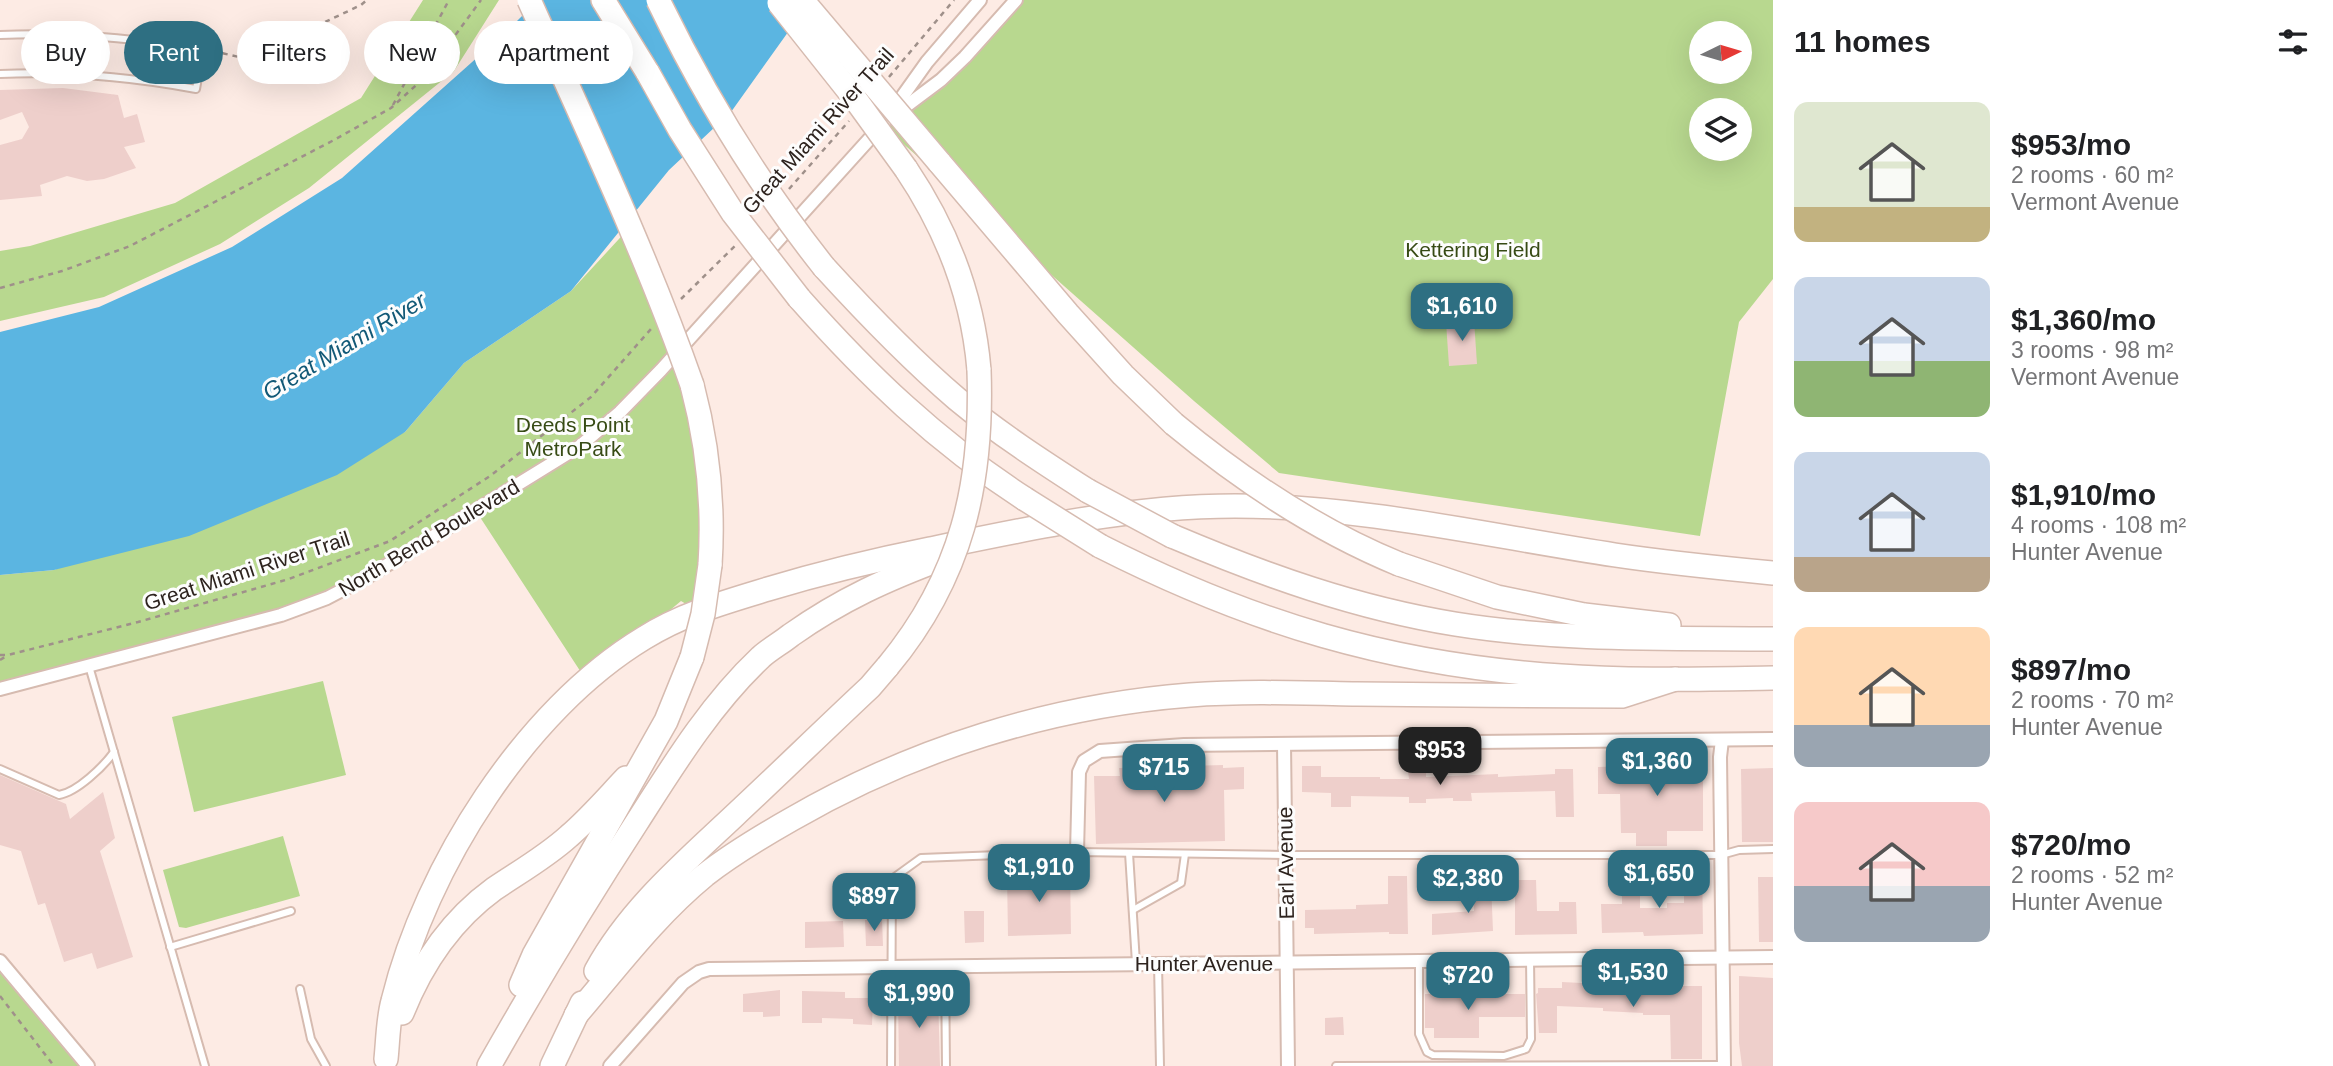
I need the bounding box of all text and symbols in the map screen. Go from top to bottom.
chip: Buy [21,21,110,84]
chip: Rent [124,21,223,84]
chip: Filters [237,21,350,84]
chip: New [364,21,460,84]
chip: Apartment [474,21,633,84]
north arrow [1689,21,1752,84]
map controls [1689,21,1752,161]
icon: filters [2274,23,2312,61]
text: 11 homes [1794,25,1931,58]
street label: Great Miami River Trail [737,43,898,218]
button: layers [1689,98,1752,161]
text: $953/mo [2011,128,2131,161]
icon: home [1850,130,1934,214]
text: 2 rooms · 60 m² [2011,162,2173,188]
text: Vermont Avenue [2011,189,2179,215]
park label: Kettering Field [1405,238,1541,261]
pin: $1,610 [1405,284,1519,343]
water label: Great Miami River [258,286,431,405]
text: $1,610 [1427,293,1497,319]
text: $1,360/mo [2011,303,2156,336]
icon: home [1850,305,1934,389]
text: 3 rooms · 98 m² [2011,337,2173,363]
text: Vermont Avenue [2011,364,2179,390]
park label: Deeds Point MetroPark [516,413,630,460]
street label: North Bend Boulevard [334,475,523,601]
text: $1,910/mo [2011,478,2156,511]
icon: home [1850,480,1934,564]
text: 4 rooms · 108 m² [2011,512,2186,538]
street label: Great Miami River Trail [141,526,352,615]
text: Hunter Avenue [2011,539,2163,565]
text: $897/mo [2011,653,2131,686]
icon: home [1850,655,1934,739]
text: 2 rooms · 70 m² [2011,687,2173,713]
text: Hunter Avenue [2011,714,2163,740]
pin: $953 [1399,728,1481,787]
text: $953 [1414,737,1466,763]
pin: $1,360 [1600,738,1714,798]
pin: $715 [1123,744,1205,804]
text: $1,360 [1622,748,1692,774]
text: $715 [1138,754,1190,780]
street label: Earl Avenue [1273,806,1298,920]
text: $720/mo [2011,828,2131,861]
icon: home [1850,830,1934,914]
pin: $1,910 [982,844,1096,904]
pin: $1,650 [1602,850,1716,910]
text: $1,910 [1004,854,1074,880]
pin: $2,380 [1411,856,1525,915]
text: $1,650 [1624,860,1694,886]
text: 2 rooms · 52 m² [2011,862,2173,888]
text: $2,380 [1433,865,1503,891]
pin: $897 [833,874,915,933]
text: $897 [848,883,900,909]
text: Hunter Avenue [2011,889,2163,915]
pin: $1,530 [1576,950,1690,1009]
street label: Hunter Avenue [1135,952,1273,975]
pin: $720 [1427,953,1509,1012]
text: $1,530 [1598,959,1668,985]
text: $720 [1442,962,1494,988]
pin: $1,990 [862,970,976,1030]
text: $1,990 [884,980,954,1006]

